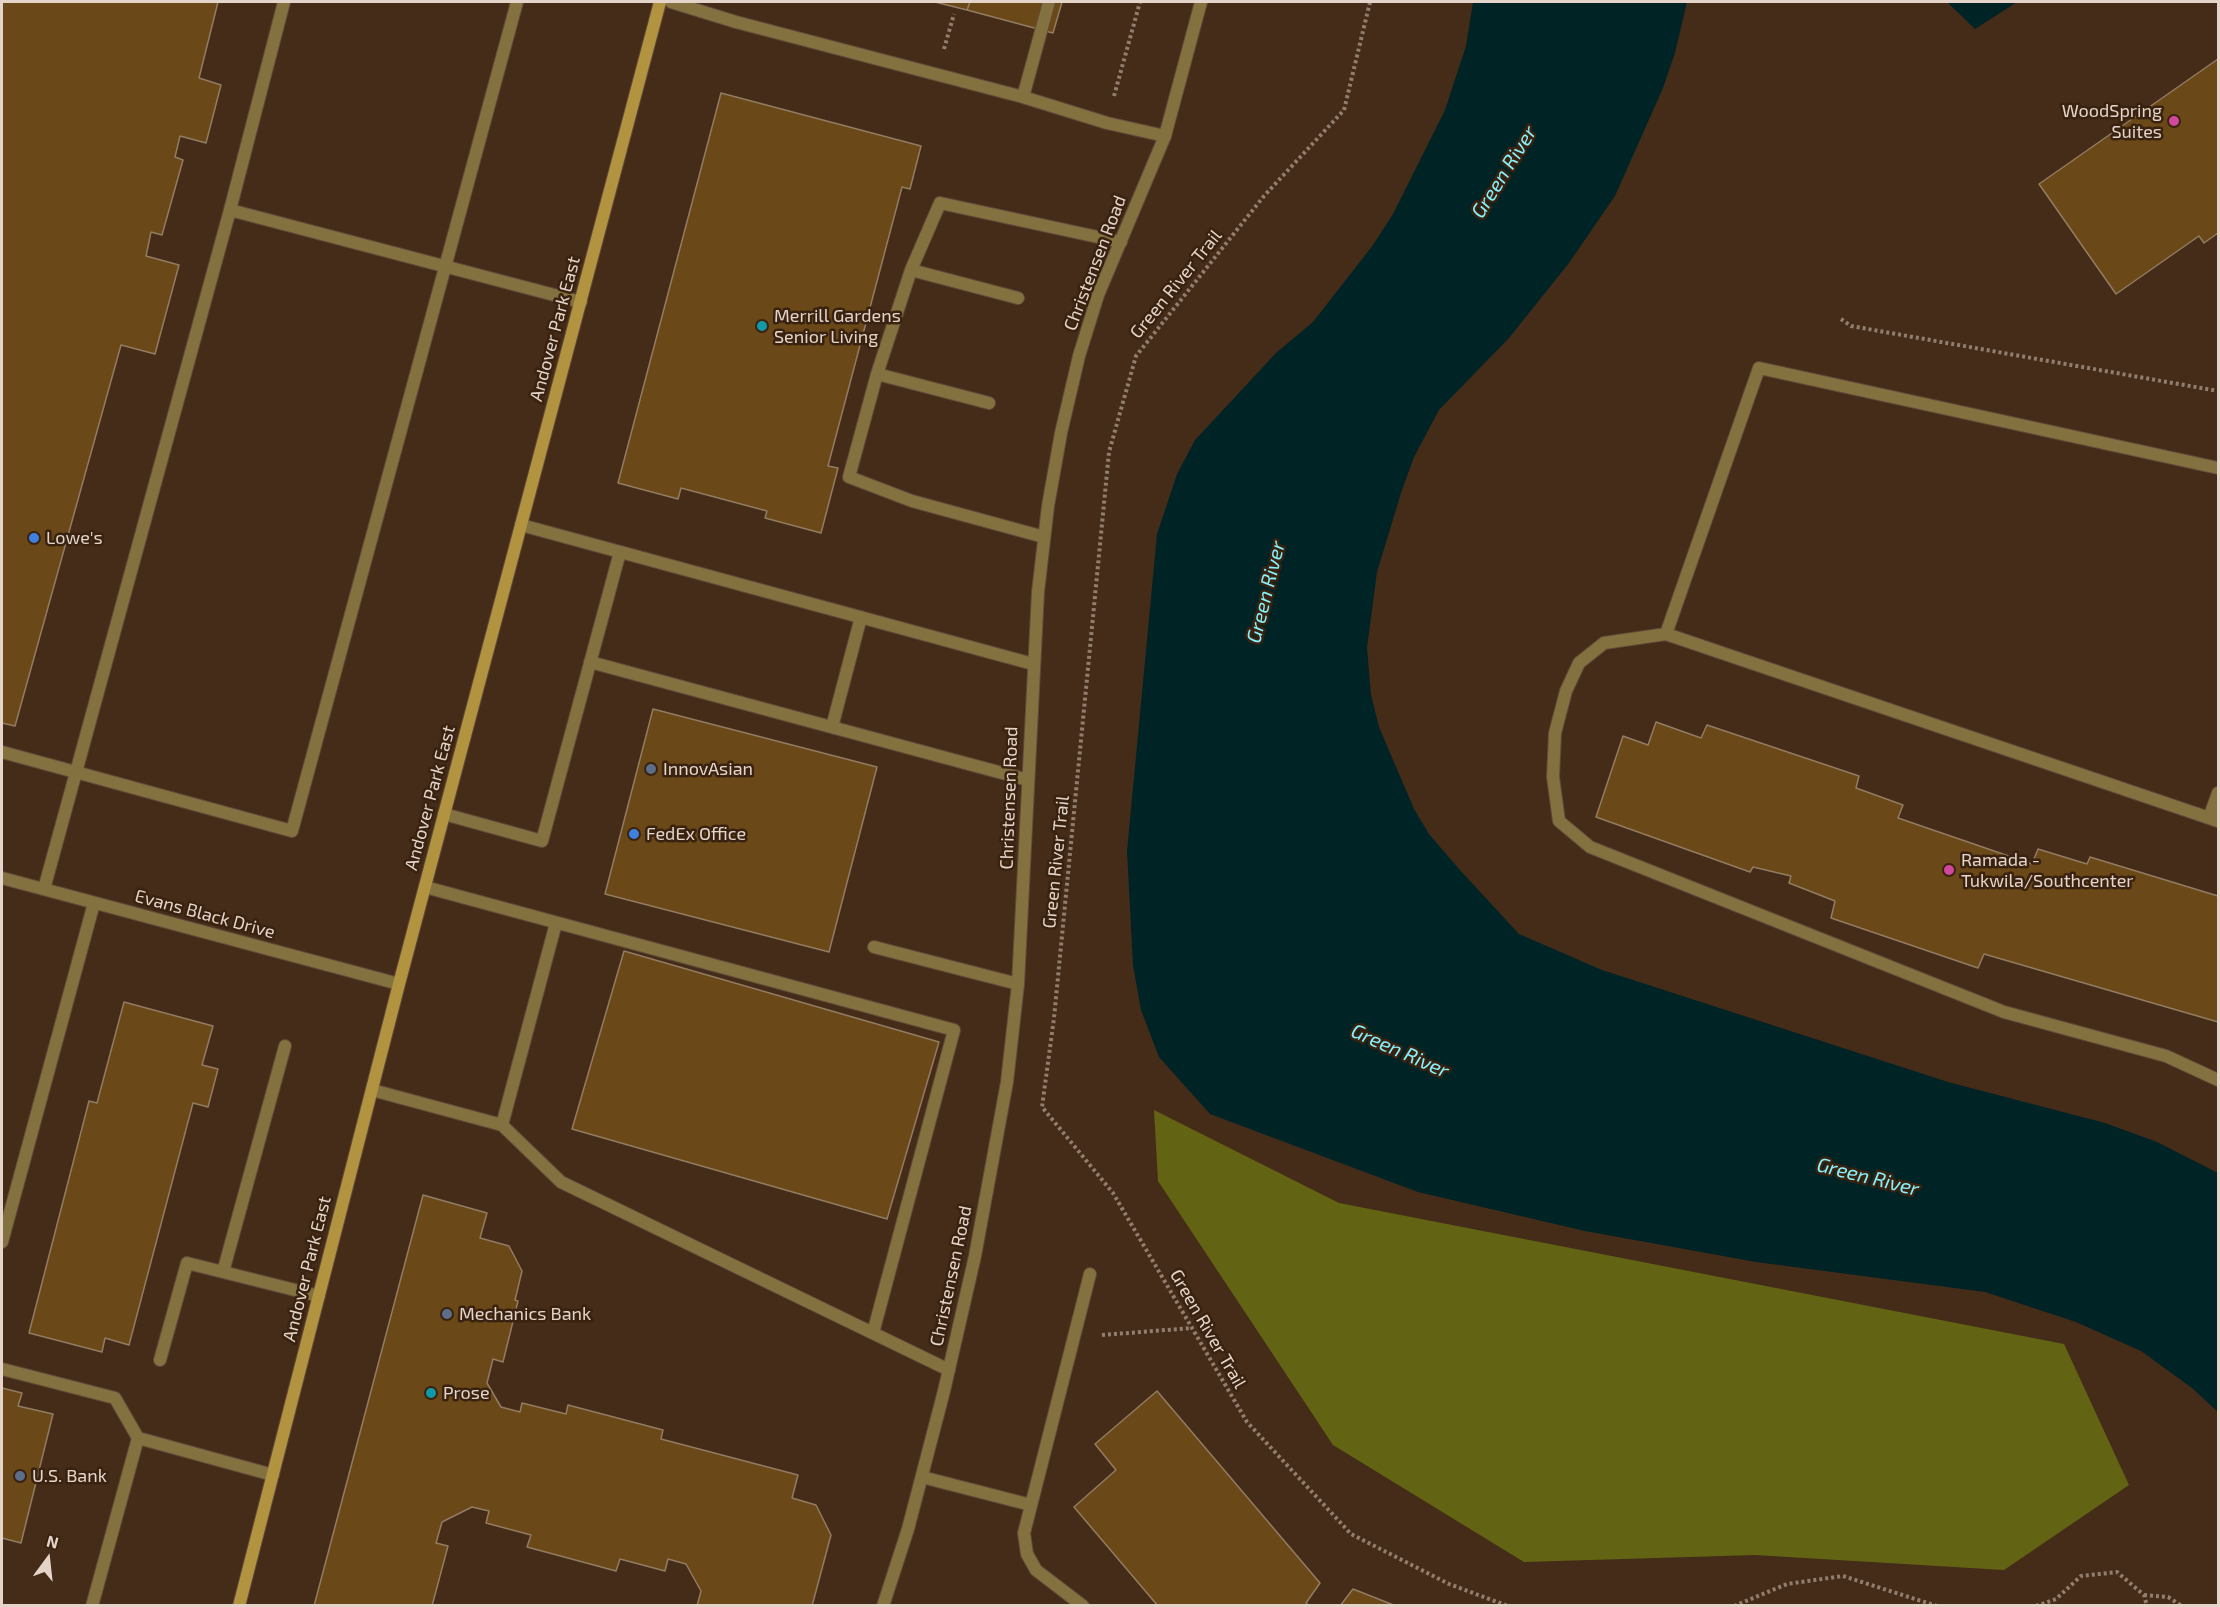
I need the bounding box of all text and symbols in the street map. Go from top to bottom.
place label: WoodSpring Suites [2062,100,2162,142]
marker: WoodSpring Suites [2167,114,2181,128]
water label: Green River [1466,121,1542,223]
street label: Christensen Road [1059,192,1131,334]
street label: Green River Trail [1126,225,1226,343]
street label: Andover Park East [525,254,585,404]
place label: Merrill Gardens Senior Living [774,305,901,348]
marker: Merrill Gardens Senior Living [755,319,769,333]
place label: Lowe's [46,527,103,549]
marker: Lowe's [27,531,41,545]
water label: Green River [1242,538,1290,646]
street label: Andover Park East [400,723,460,873]
street label: Christensen Road [996,726,1022,870]
place label: InnovAsian [663,758,753,780]
marker: InnovAsian [644,762,658,776]
street label: Green River Trail [1038,794,1074,930]
place label: FedEx Office [646,823,746,845]
marker: FedEx Office [627,827,641,841]
place label: Ramada - Tukwila/Southcenter [1961,849,2134,892]
marker: Ramada - Tukwila/Southcenter [1942,863,1956,877]
street label: Evans Black Drive [133,885,277,943]
water label: Green River [1347,1019,1453,1083]
water label: Green River [1814,1153,1922,1201]
street label: Andover Park East [278,1194,336,1344]
street label: Christensen Road [926,1204,976,1348]
street label: Green River Trail [1165,1266,1251,1392]
place label: Mechanics Bank [459,1303,591,1325]
marker: Mechanics Bank [440,1307,454,1321]
place label: Prose [443,1382,490,1404]
marker: Prose [424,1386,438,1400]
place label: U.S. Bank [32,1465,107,1487]
marker: U.S. Bank [13,1469,27,1483]
north arrow [18,1529,78,1589]
text: N [45,1530,61,1552]

